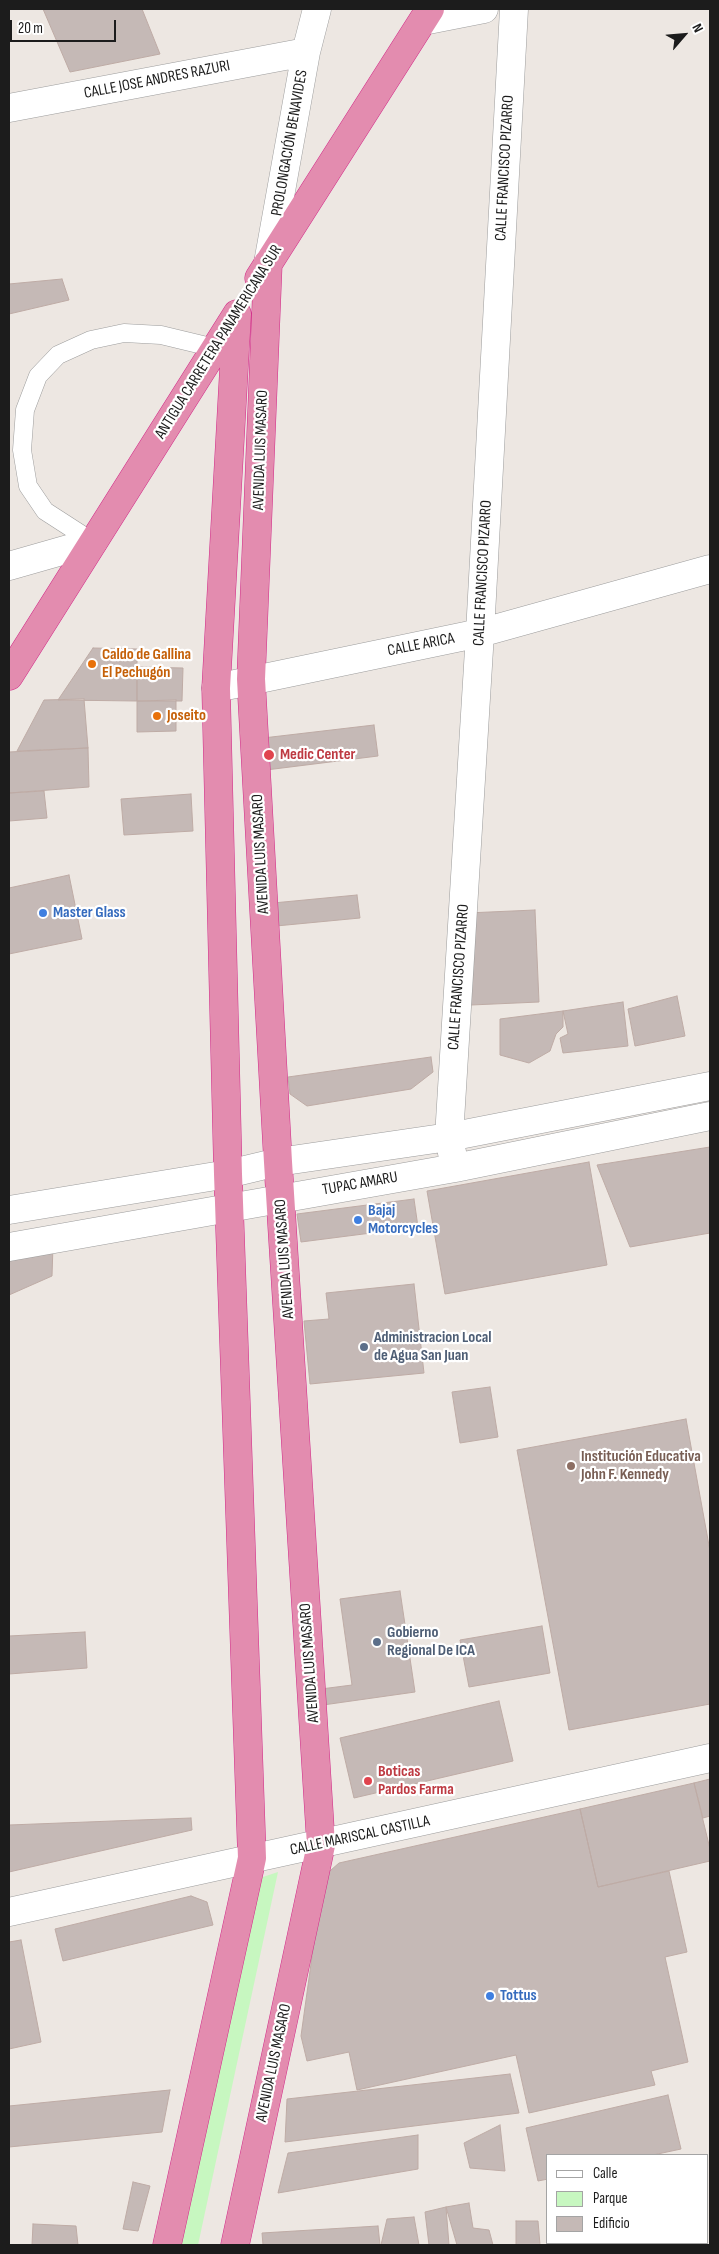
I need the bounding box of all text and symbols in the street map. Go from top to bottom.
scale bar [12,10,119,42]
north arrow [659,10,709,60]
text: 20 m [18,19,43,38]
text: N [689,21,707,35]
street label: CALLE JOSE ANDRES RAZURI [82,56,232,104]
street label: PROLONGACIÓN BENAVIDES [268,68,312,218]
street label: CALLE FRANCISCO PIZARRO [492,95,518,241]
street label: ANTIGUA CARRETERA PANAMERICANA SUR [151,242,287,442]
street label: AVENIDA LUIS MASARO [249,390,273,510]
street label: CALLE FRANCISCO PIZARRO [470,500,496,646]
street label: CALLE ARICA [386,629,456,661]
place label: Caldo de Gallina El Pechugón [102,645,191,683]
marker: Caldo de Gallina El Pechugón [86,658,98,670]
place label: Joseito [167,706,206,726]
marker: Joseito [151,710,163,722]
place label: Medic Center [280,745,356,765]
marker: Medic Center [262,748,276,762]
street label: AVENIDA LUIS MASARO [248,794,274,914]
place label: Master Glass [53,903,126,923]
street label: CALLE FRANCISCO PIZARRO [444,903,474,1051]
marker: Master Glass [37,907,49,919]
street label: TUPAC AMARU [321,1168,399,1200]
street label: AVENIDA LUIS MASARO [271,1198,299,1320]
place label: Bajaj Motorcycles [368,1201,438,1239]
marker: Bajaj Motorcycles [352,1214,364,1226]
place label: Administracion Local de Agua San Juan [374,1328,492,1366]
marker: Administracion Local de Agua San Juan [358,1341,370,1353]
place label: Institución Educativa John F. Kennedy [581,1447,701,1485]
marker: Institución Educativa John F. Kennedy [565,1460,577,1472]
street label: AVENIDA LUIS MASARO [296,1602,324,1724]
place label: Gobierno Regional De ICA [387,1623,475,1661]
marker: Gobierno Regional De ICA [371,1636,383,1648]
place label: Boticas Pardos Farma [378,1762,454,1800]
marker: Boticas Pardos Farma [362,1775,374,1787]
street label: CALLE MARISCAL CASTILLA [288,1812,432,1860]
place label: Tottus [500,1986,537,2006]
marker: Tottus [484,1990,496,2002]
street label: AVENIDA LUIS MASARO [252,2002,296,2124]
legend [546,2154,709,2244]
text: Calle [593,2164,617,2183]
text: Parque [593,2189,628,2208]
text: Edificio [593,2214,630,2233]

